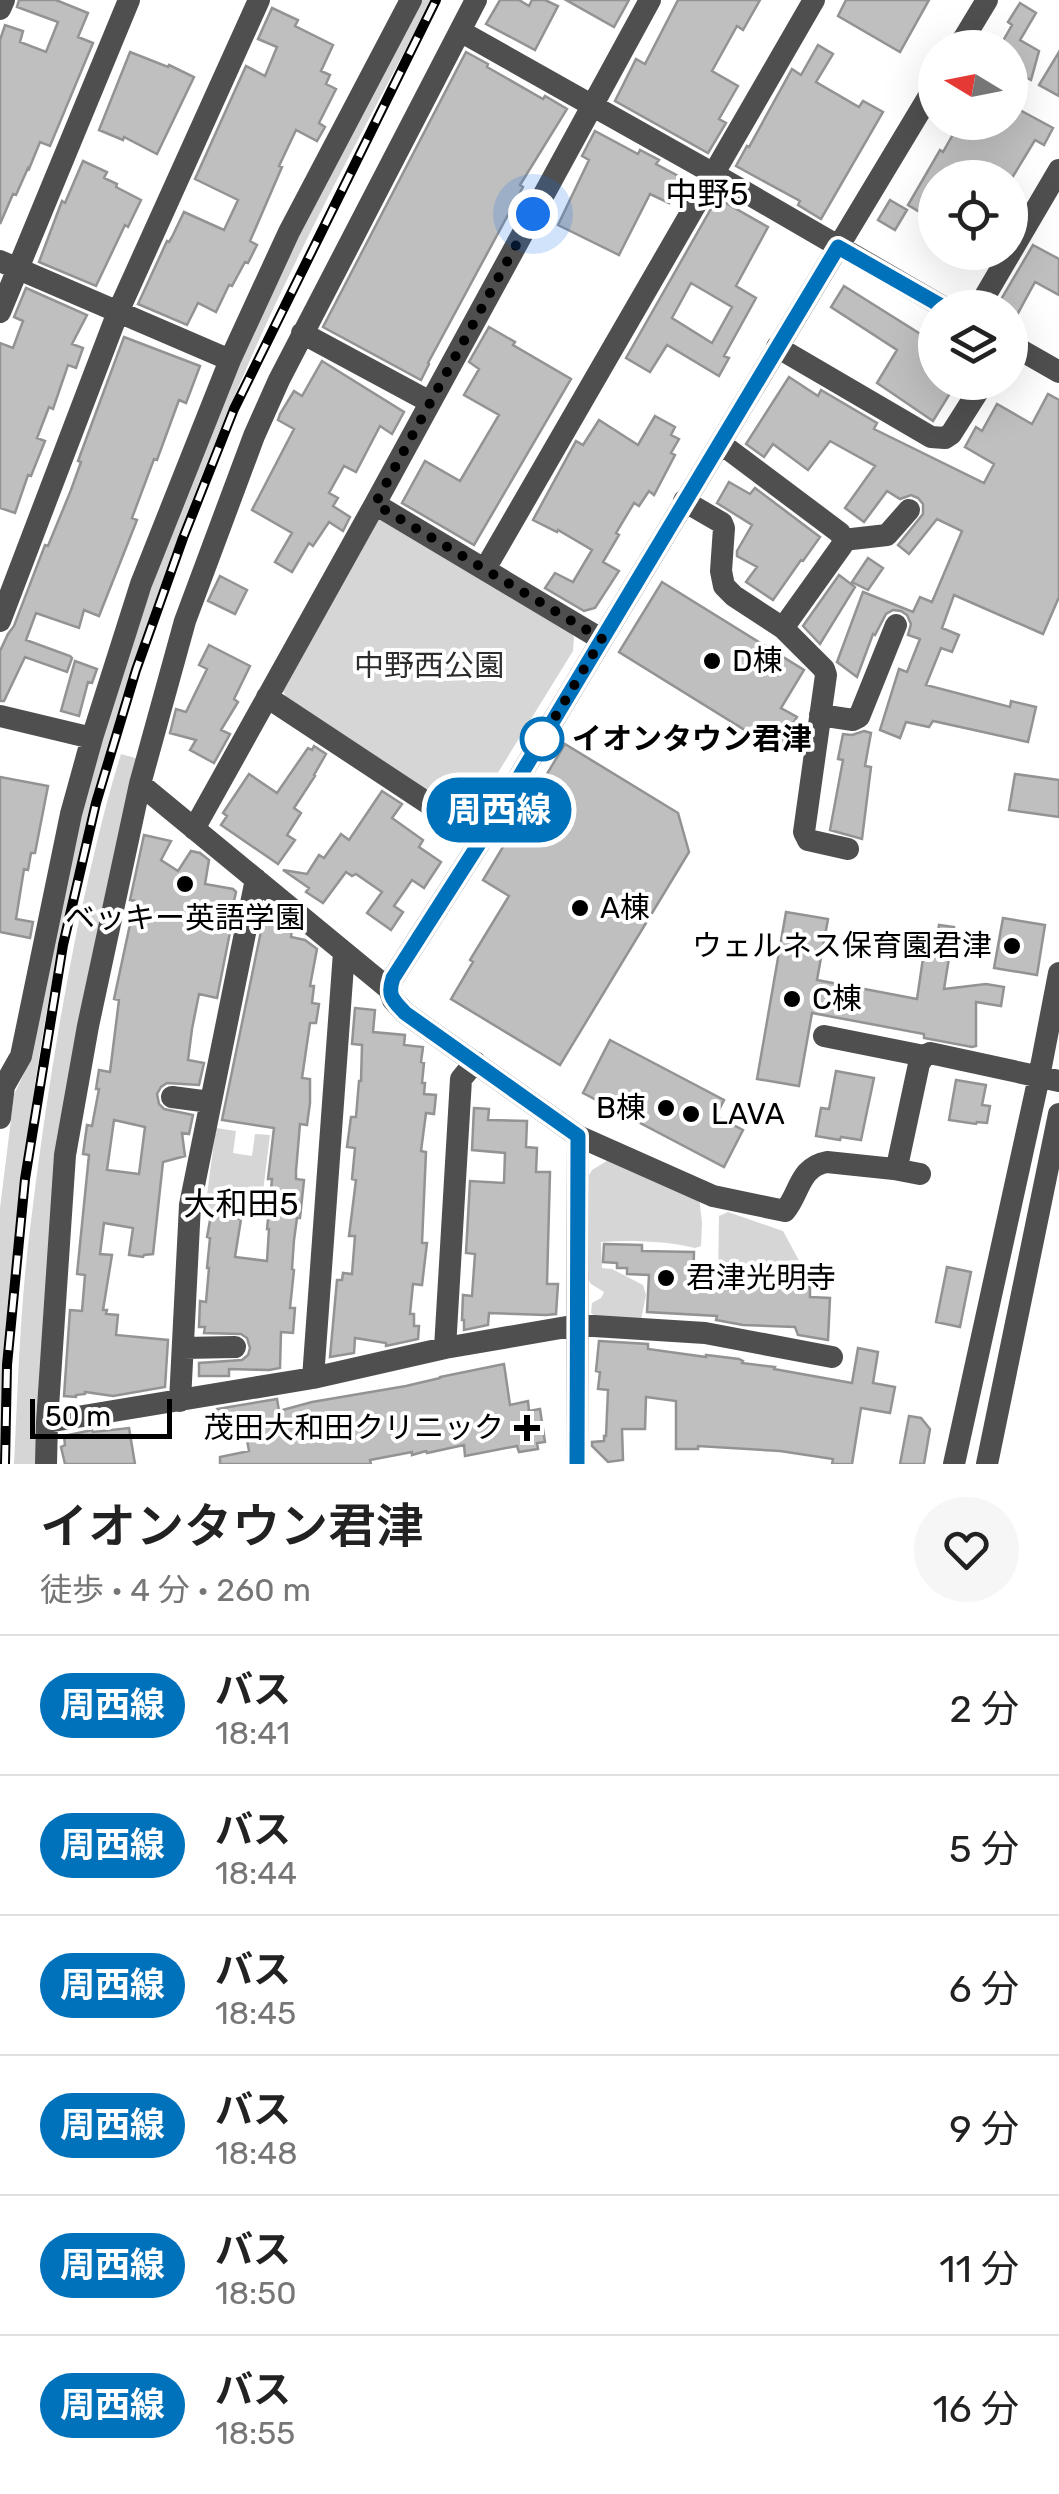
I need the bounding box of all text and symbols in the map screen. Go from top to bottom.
north arrow [918,30,1028,140]
map controls [918,30,1028,400]
button: locate [918,160,1028,270]
district label: 中野5 [665,175,749,213]
your location [508,189,558,239]
button: layers [918,290,1028,400]
place label: D棟 [732,643,783,679]
park label: 中野西公園 [354,648,504,684]
marker: D棟 [701,650,723,672]
marker: イオンタウン君津 [521,718,563,760]
place label: イオンタウン君津 [572,721,812,757]
line badge: 周西線 [442,778,556,842]
text: 周西線 [446,789,552,831]
marker: ベッキー英語学園 [174,873,196,895]
place label: A棟 [600,890,650,926]
marker: A棟 [569,897,591,919]
place label: ベッキー英語学園 [65,900,305,936]
place label: ウェルネス保育園君津 [692,928,992,964]
marker: ウェルネス保育園君津 [1001,935,1023,957]
place label: C棟 [812,981,862,1017]
marker: C棟 [781,988,803,1010]
place label: B棟 [596,1090,646,1126]
place label: LAVA [711,1096,785,1132]
marker: B棟 [655,1097,677,1119]
marker: LAVA [680,1103,702,1125]
district label: 大和田5 [183,1185,299,1223]
place label: 君津光明寺 [686,1260,836,1296]
marker: 君津光明寺 [655,1267,677,1289]
scale bar [30,1394,172,1438]
text: 50 m [45,1400,111,1433]
place label: 茂田大和田クリニック [204,1410,504,1446]
marker: 茂田大和田クリニック [514,1415,540,1441]
button: heart [914,1497,1019,1602]
text: イオンタウン君津 [40,1498,424,1555]
text: 徒歩 · 4 分 · 260 m [40,1571,311,1609]
text: バス [215,1667,291,1713]
text: 周西線 [60,1684,165,1726]
text: 2 分 [949,1686,1019,1732]
text: 18:41 [215,1714,290,1752]
text: バス [215,1807,291,1853]
text: 周西線 [60,1824,165,1866]
text: 5 分 [949,1826,1019,1872]
text: 18:44 [215,1854,297,1892]
text: バス [215,1947,291,1993]
text: 周西線 [60,1964,165,2006]
text: 6 分 [949,1966,1019,2012]
text: 18:45 [215,1994,296,2032]
text: バス [215,2087,291,2133]
text: 周西線 [60,2104,165,2146]
text: 9 分 [949,2106,1019,2152]
text: 18:48 [215,2134,297,2172]
text: バス [215,2227,291,2273]
text: 周西線 [60,2244,165,2286]
text: 11 分 [939,2246,1019,2292]
text: 18:50 [215,2274,297,2312]
text: バス [215,2367,291,2413]
text: 周西線 [60,2384,165,2426]
text: 16 分 [933,2386,1019,2432]
text: 18:55 [215,2414,295,2452]

